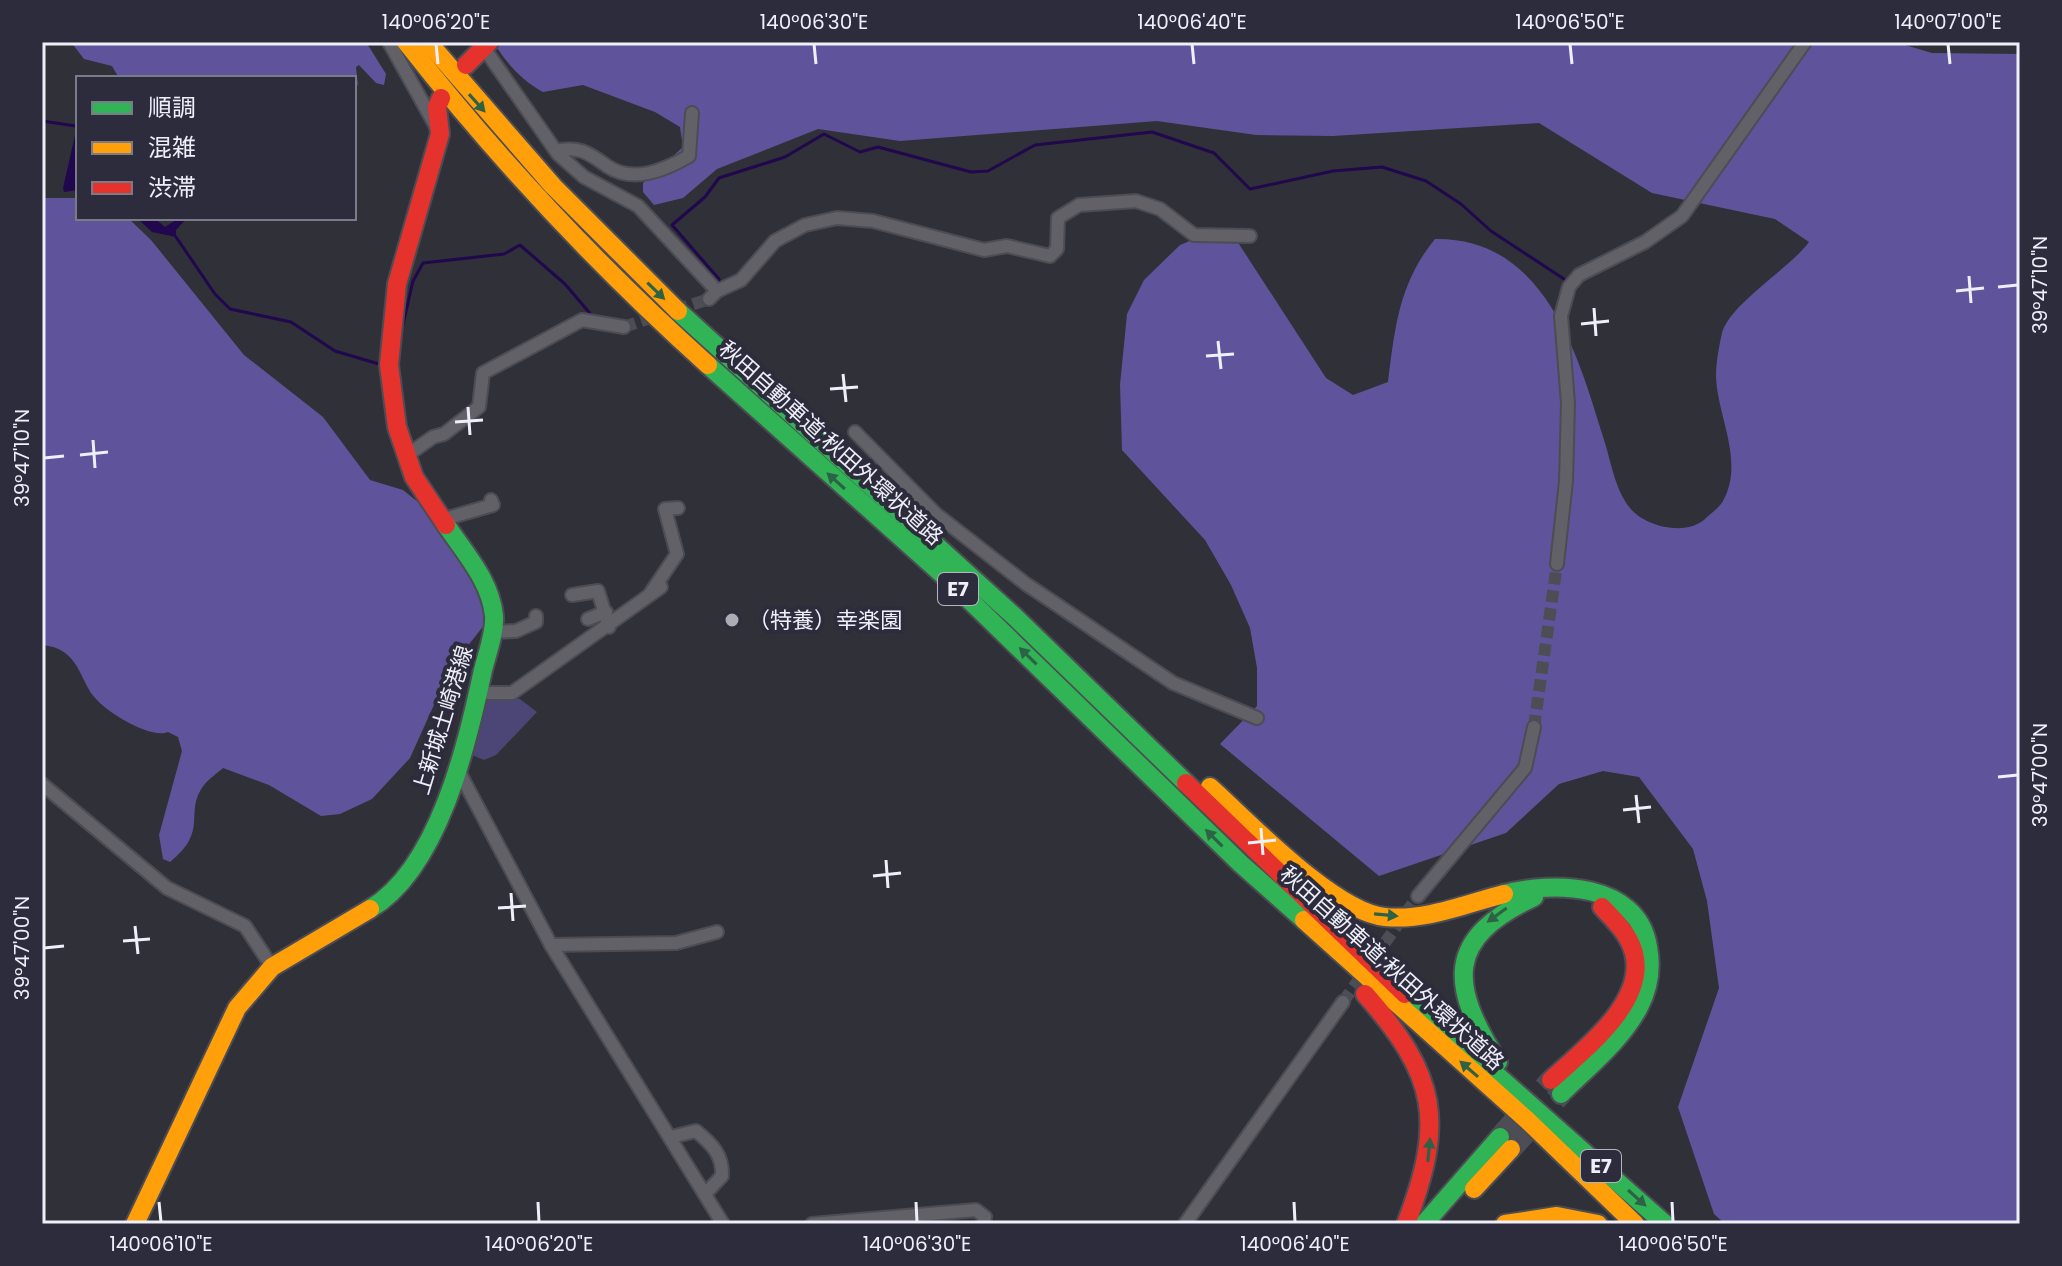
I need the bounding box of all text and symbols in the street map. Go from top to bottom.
text: 140°06'20"E [382,8,490,36]
text: 140°06'30"E [760,8,868,36]
text: 140°06'40"E [1137,8,1247,36]
text: 140°06'50"E [1515,8,1625,36]
text: 140°07'00"E [1894,8,2002,36]
legend [76,76,356,220]
text: 順調 [148,91,196,124]
one-way arrow [467,93,485,112]
text: 混雑 [148,131,196,164]
text: 渋滞 [148,171,196,204]
text: 39°47'10"N [2026,236,2054,334]
one-way arrow [646,282,665,300]
street label: 秋田自動車道;秋田外環状道路 [712,334,950,552]
text: 39°47'10"N [8,409,36,507]
one-way arrow [826,473,845,491]
road number: E7 [938,573,978,605]
place label: （特養）幸楽園 [748,605,902,636]
marker: （特養）幸楽園 [723,611,741,629]
street label: 上新城土崎港線 [406,642,480,798]
one-way arrow [1019,647,1038,665]
text: 39°47'00"N [2026,723,2054,827]
one-way arrow [1205,829,1224,847]
street label: 秋田自動車道;秋田外環状道路 [1273,859,1511,1077]
text: 39°47'00"N [8,896,36,1000]
one-way arrow [1486,907,1507,922]
one-way arrow [1374,908,1399,921]
one-way arrow [1459,1061,1479,1078]
one-way arrow [1422,1137,1435,1162]
road number: E7 [1581,1150,1621,1182]
one-way arrow [1626,1189,1646,1206]
text: 140°06'10"E [109,1230,213,1258]
text: 140°06'20"E [485,1230,593,1258]
text: 140°06'30"E [863,1230,971,1258]
text: 140°06'40"E [1240,1230,1350,1258]
text: 140°06'50"E [1618,1230,1728,1258]

